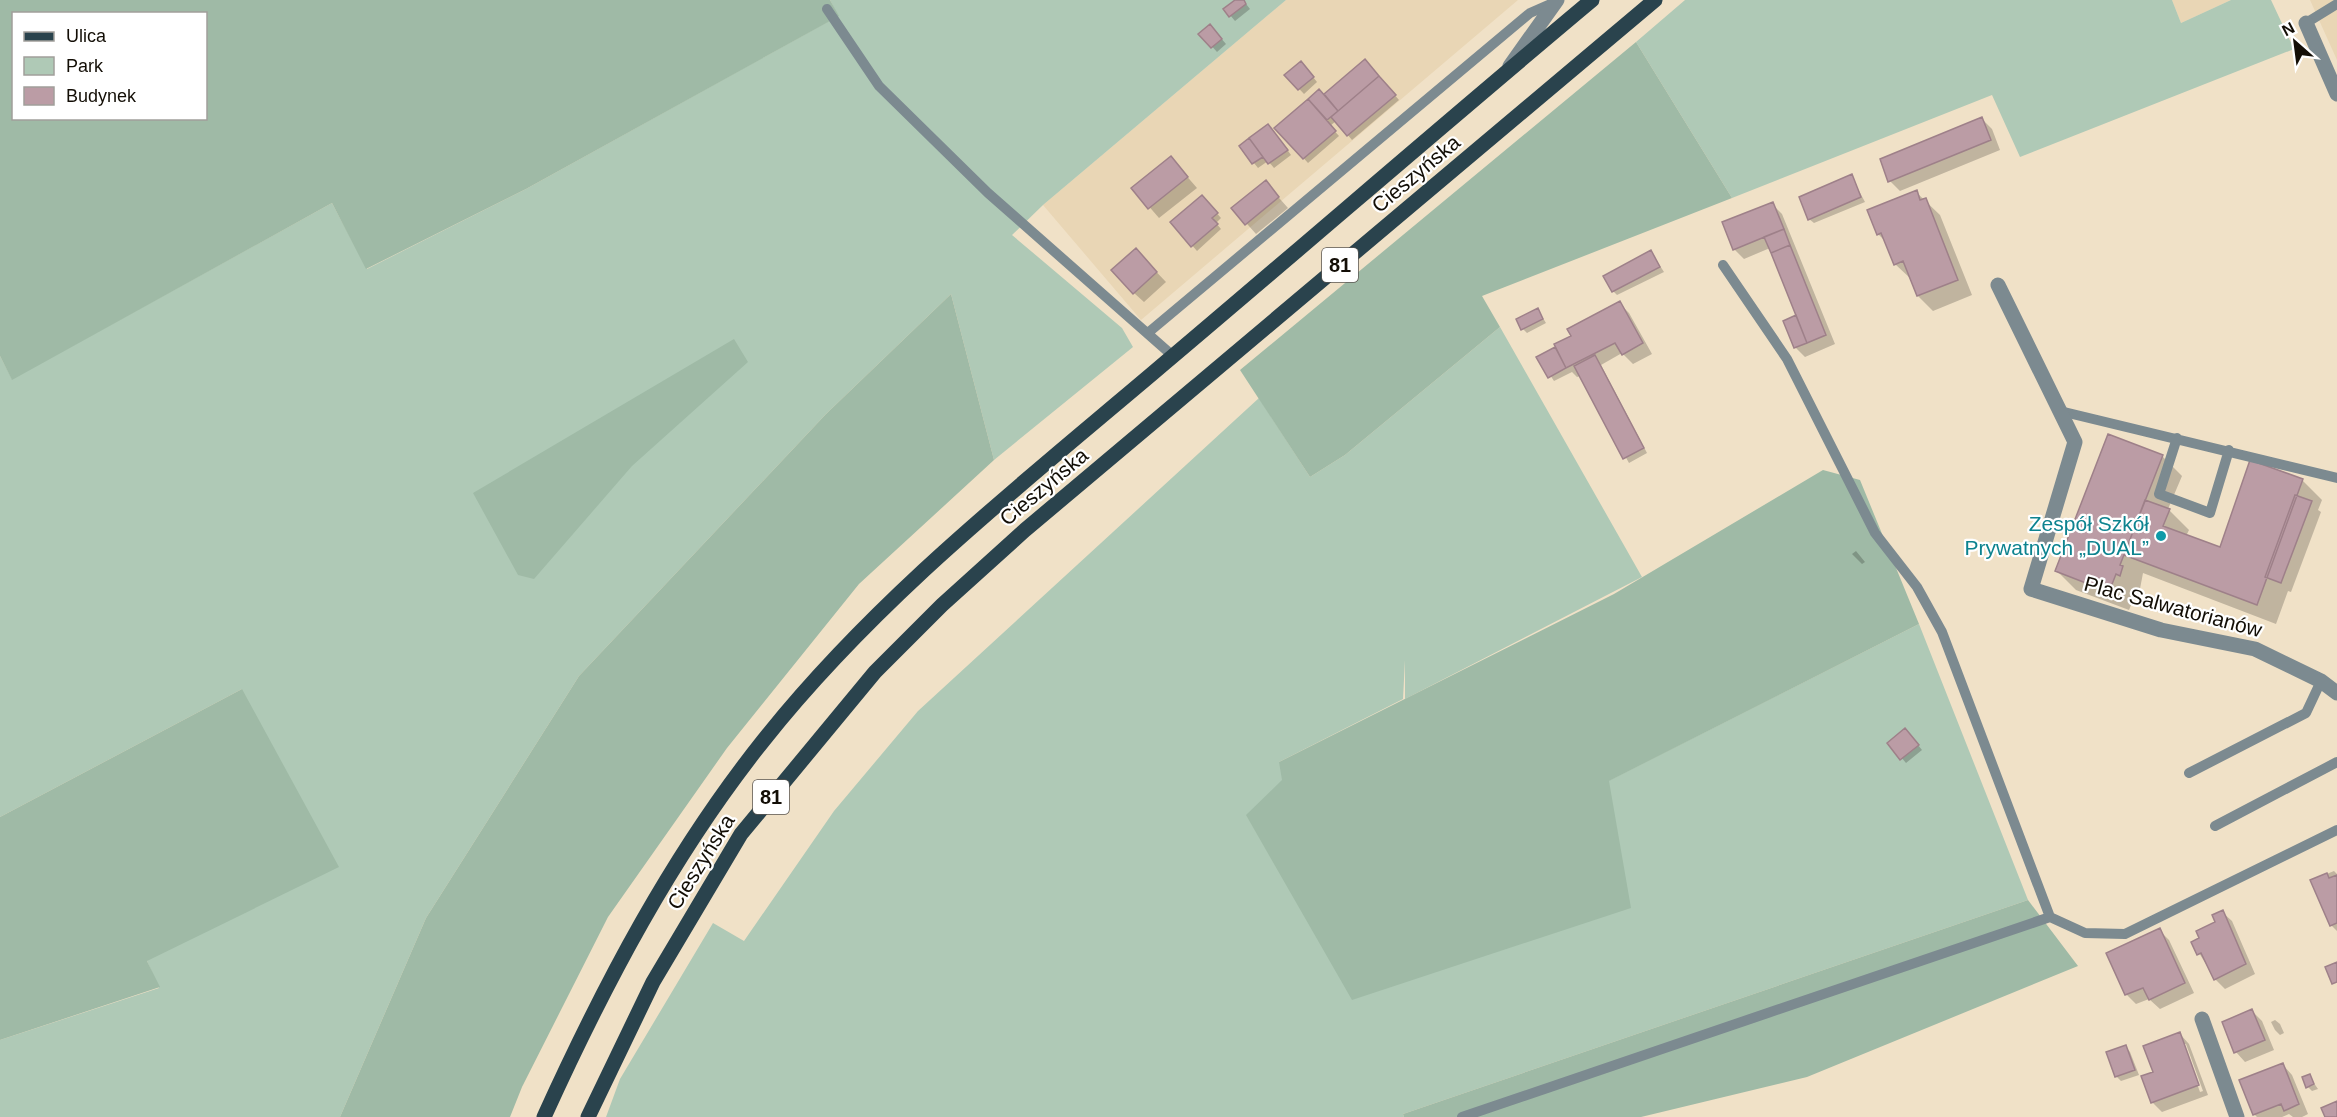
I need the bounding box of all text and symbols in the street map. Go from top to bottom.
legend [12,12,207,120]
north arrow [2265,12,2325,72]
text: N [2279,19,2297,39]
text: Ulica [66,26,107,46]
text: Park [66,56,104,76]
text: Budynek [66,86,137,106]
street label: Cieszyńska [1367,130,1464,217]
road number: 81 [1322,248,1358,282]
street label: Cieszyńska [995,443,1092,530]
place label: Zespół Szkół Prywatnych „DUAL” [1965,512,2149,559]
marker: Zespół Szkół Prywatnych „DUAL” [2154,529,2168,543]
street label: Plac Salwatorianów [2082,572,2265,642]
road number: 81 [753,780,789,814]
street label: Cieszyńska [662,810,739,913]

